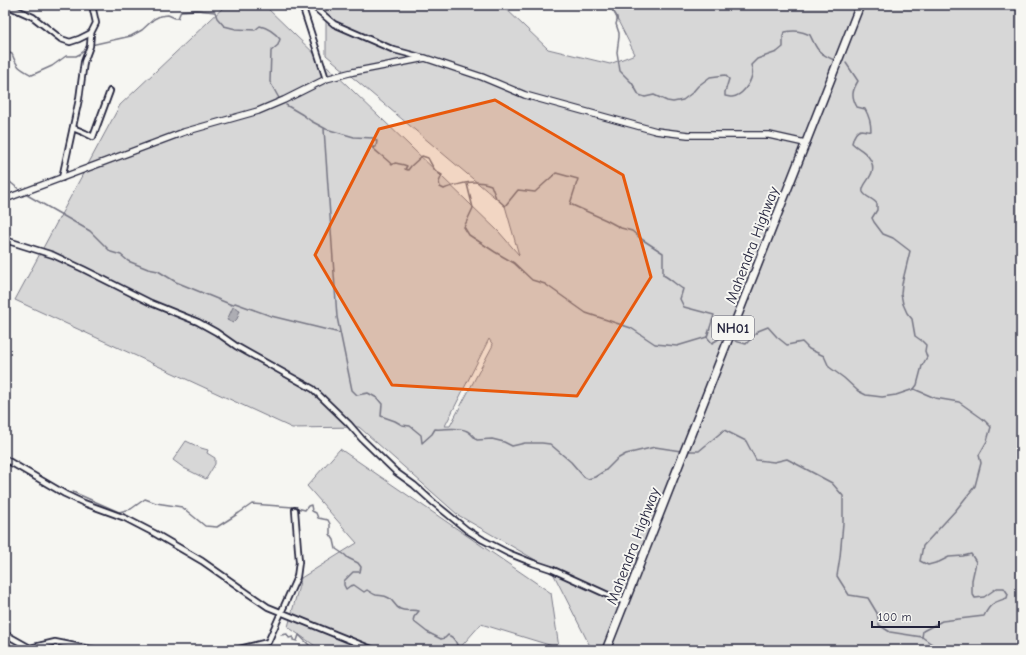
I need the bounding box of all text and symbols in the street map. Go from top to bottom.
street label: Mahendra Highway [721,184,783,306]
road number: NH01 [712,316,754,340]
street label: Mahendra Highway [602,485,664,607]
scale bar [872,603,939,629]
text: 100 m [878,610,911,624]

